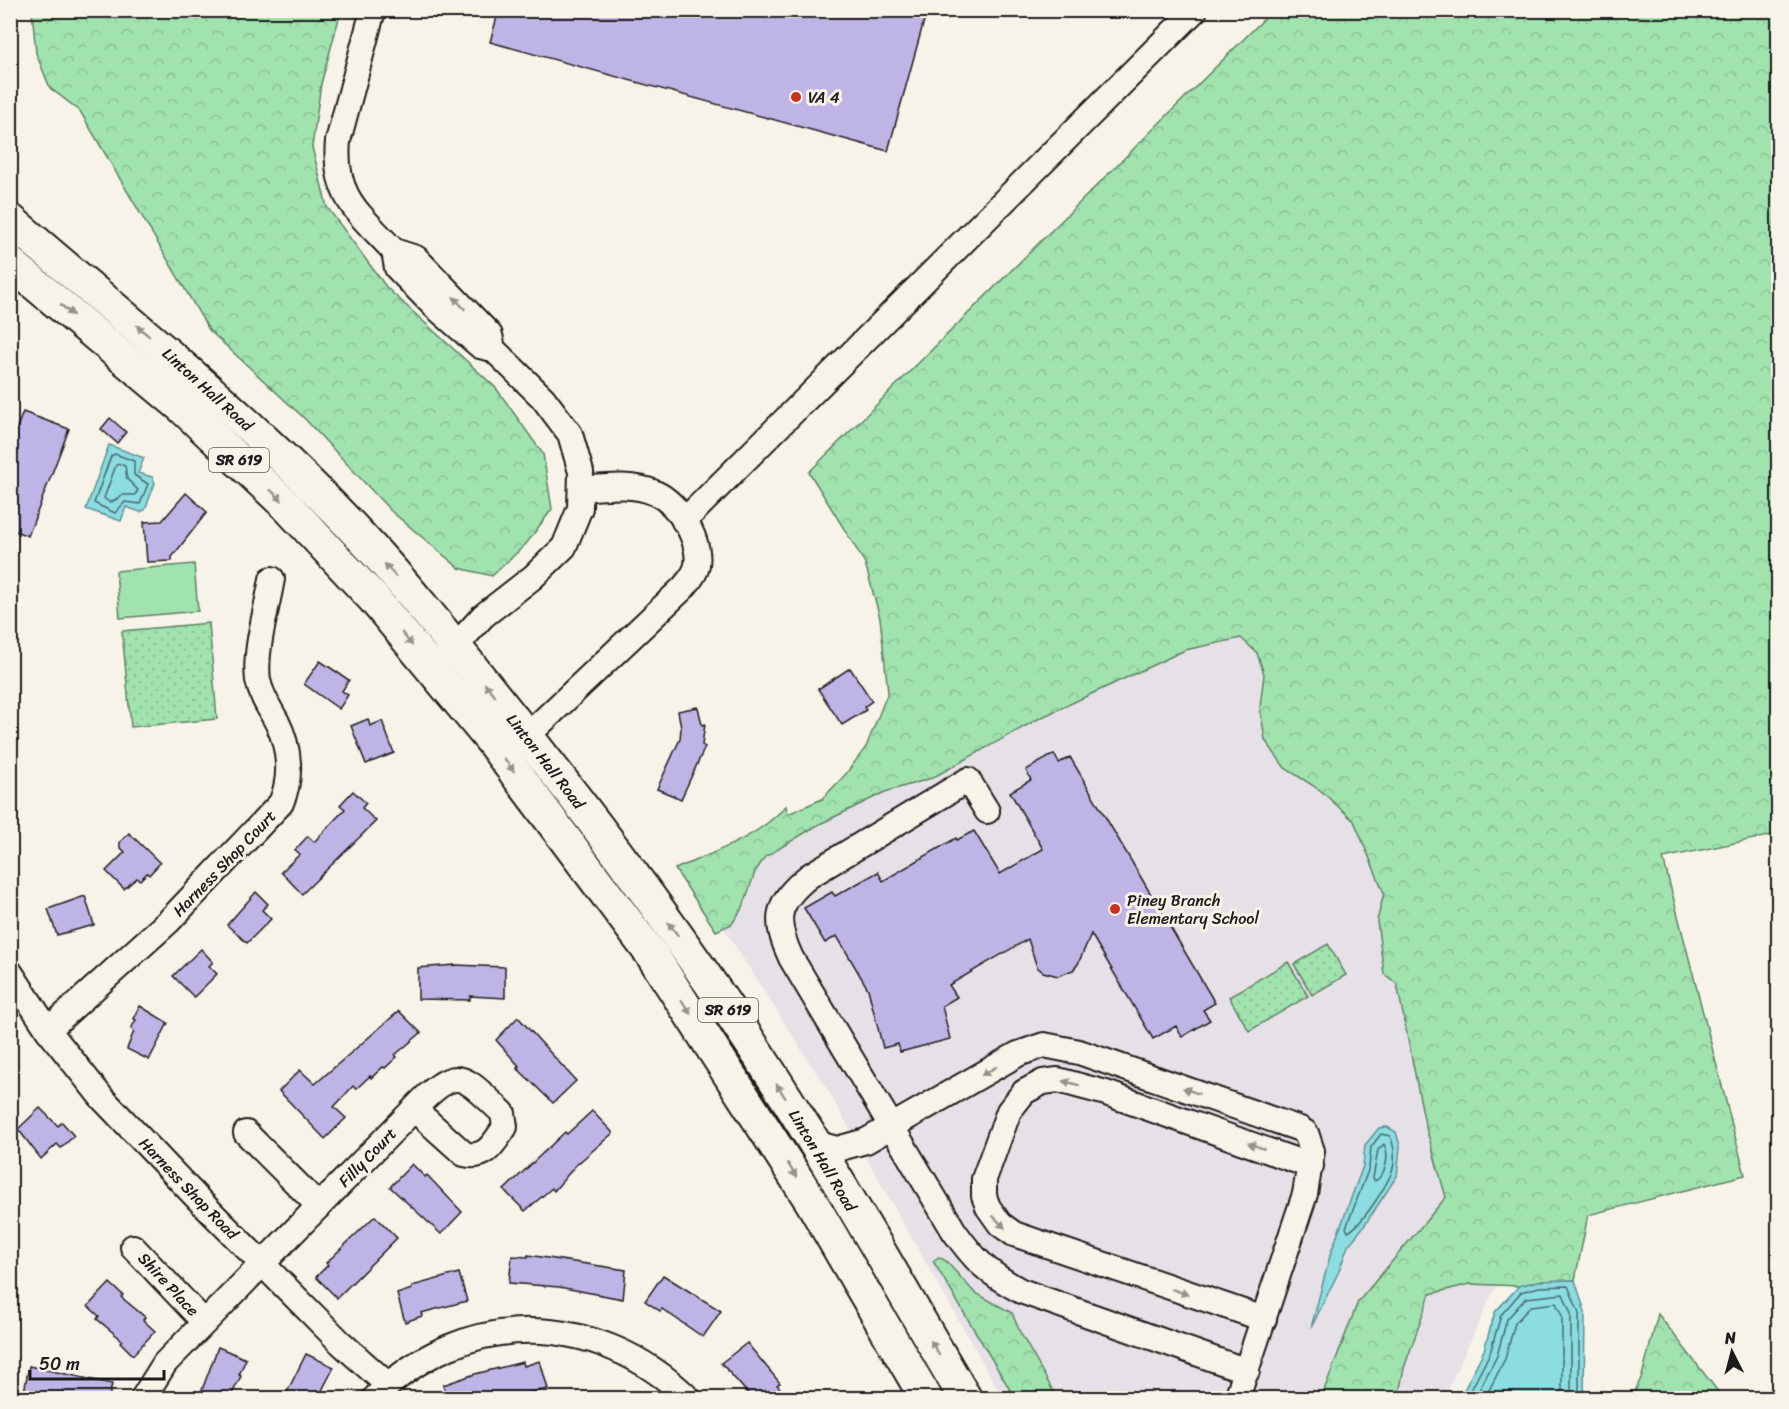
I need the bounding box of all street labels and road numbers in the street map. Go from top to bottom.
street label: Linton Hall Road [155,340,261,440]
road number: SR 619 [209,448,269,472]
street label: Linton Hall Road [499,707,593,817]
street label: Harness Shop Court [165,803,283,924]
road number: SR 619 [698,998,758,1022]
street label: Linton Hall Road [780,1103,866,1218]
street label: Filly Court [331,1120,404,1194]
street label: Harness Shop Road [132,1130,247,1248]
street label: Shire Place [131,1245,207,1323]

